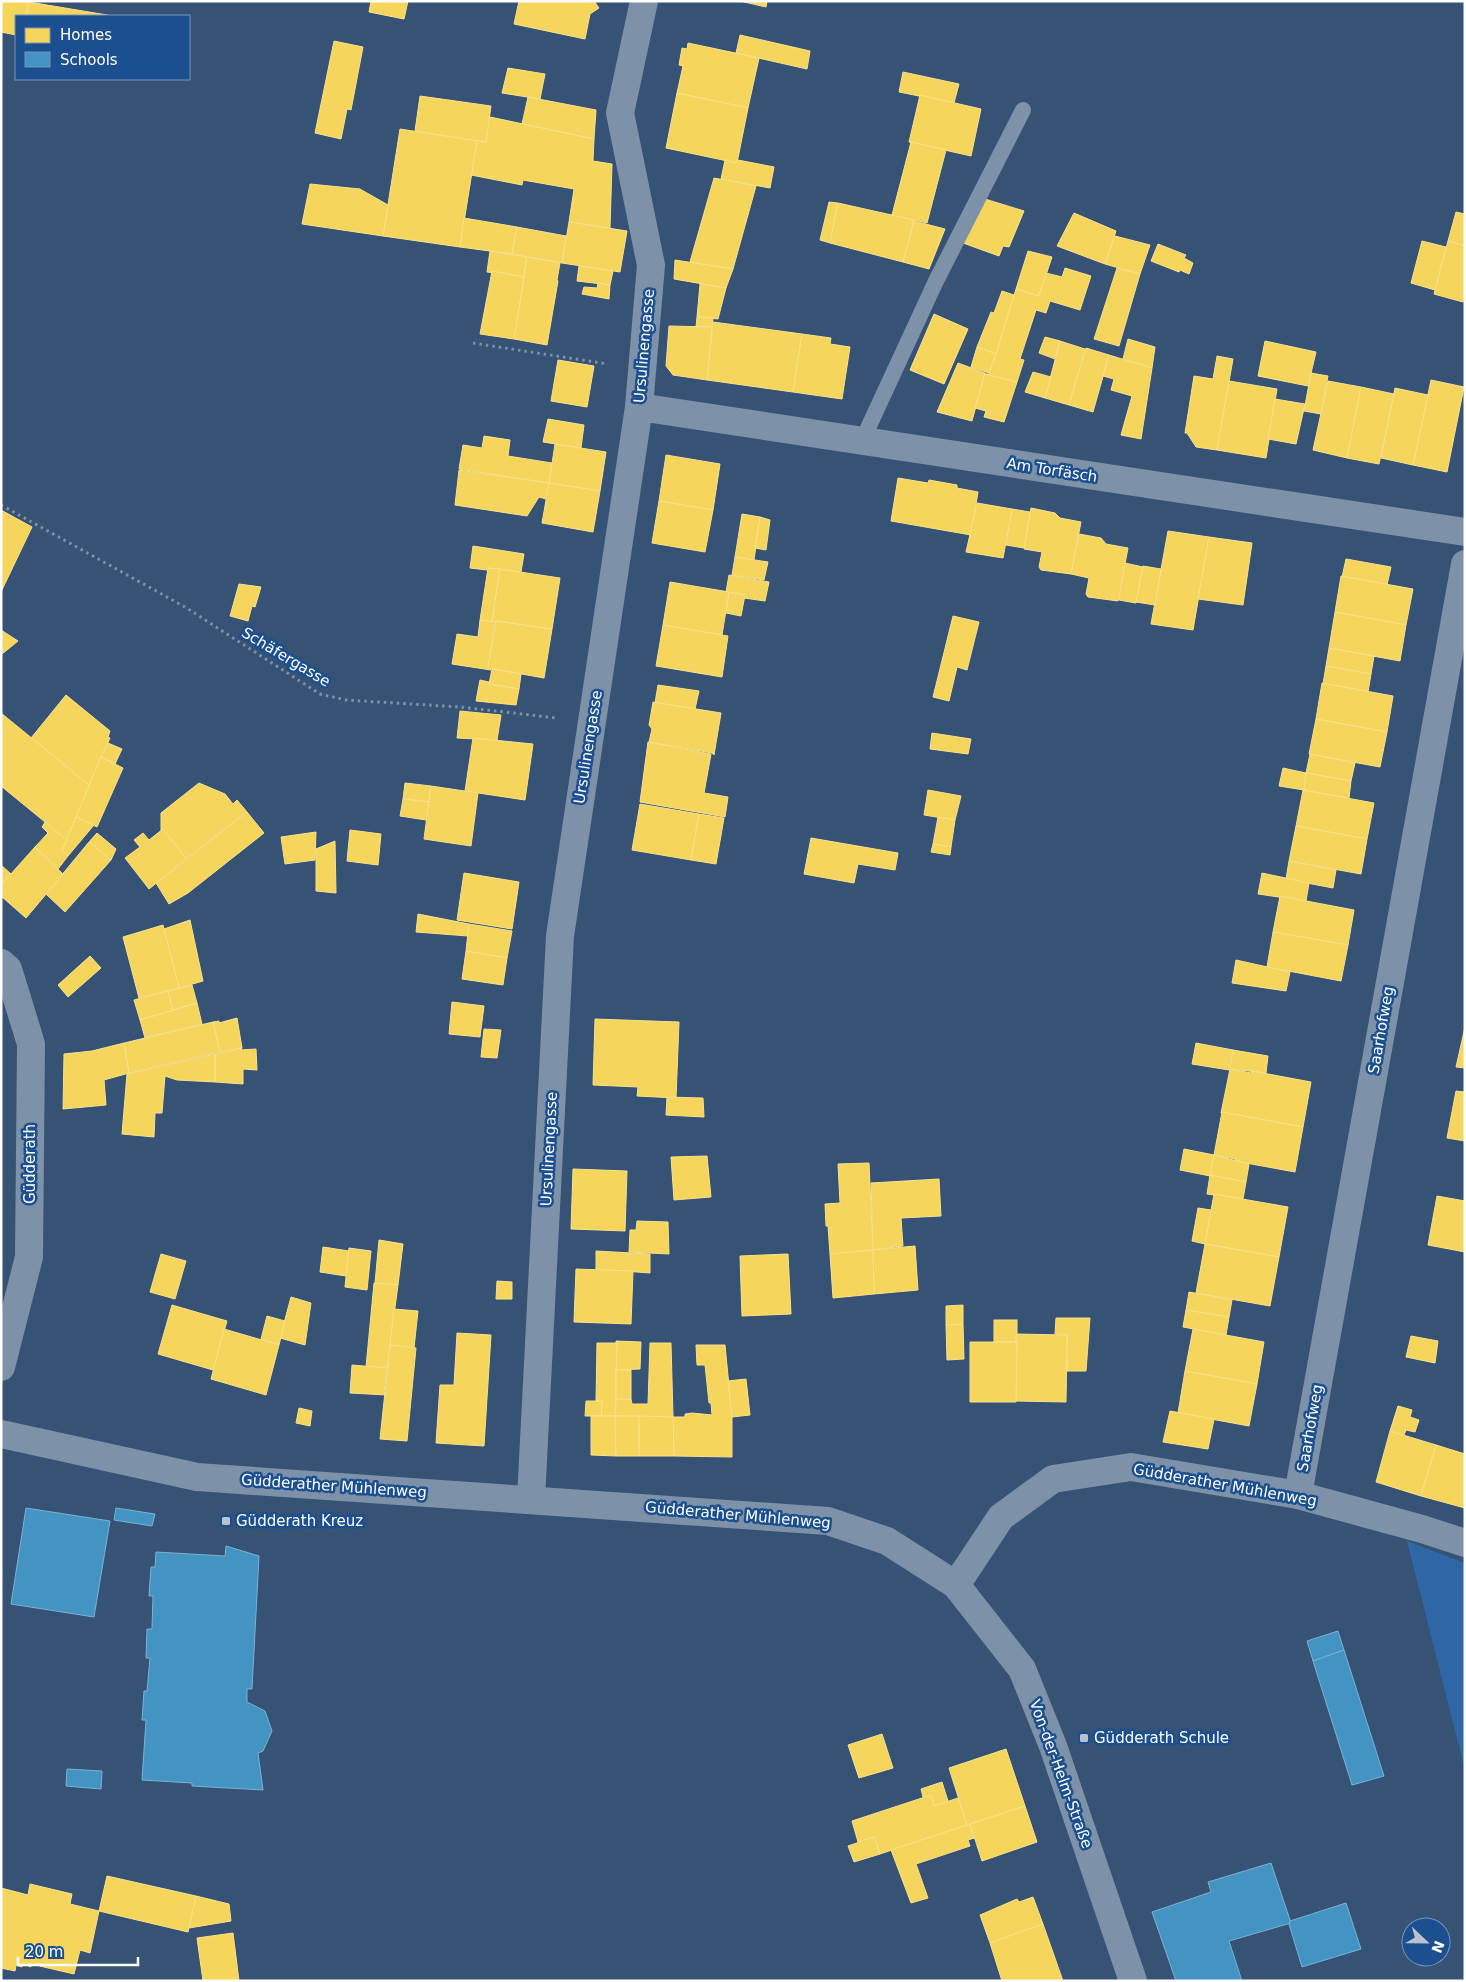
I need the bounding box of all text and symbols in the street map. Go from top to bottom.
legend [15,15,190,80]
text: Homes [60,26,112,44]
text: Schools [60,51,118,69]
street label: Ursulinengasse [630,288,658,404]
street label: Am Torfäsch [1005,454,1099,486]
street label: Schäfergasse [238,623,334,691]
street label: Ursulinengasse [570,689,606,805]
street label: Saarhofweg [1364,985,1398,1075]
street label: Ursulinengasse [537,1091,561,1207]
street label: Güdderath [21,1124,39,1204]
street label: Saarhofweg [1293,1383,1327,1473]
street label: Güdderather Mühlenweg [1132,1460,1318,1510]
street label: Güdderather Mühlenweg [240,1471,428,1501]
street label: Güdderather Mühlenweg [644,1498,832,1532]
place label: Güdderath Kreuz [236,1512,363,1530]
marker: Güdderath Kreuz [220,1515,232,1527]
street label: Von-der-Helm-Straße [1026,1697,1096,1851]
place label: Güdderath Schule [1094,1729,1229,1747]
marker: Güdderath Schule [1078,1732,1090,1744]
north arrow [1401,1917,1451,1967]
scale bar [18,1934,138,1966]
text: N [1428,1938,1448,1955]
text: 20 m [25,1943,63,1961]

